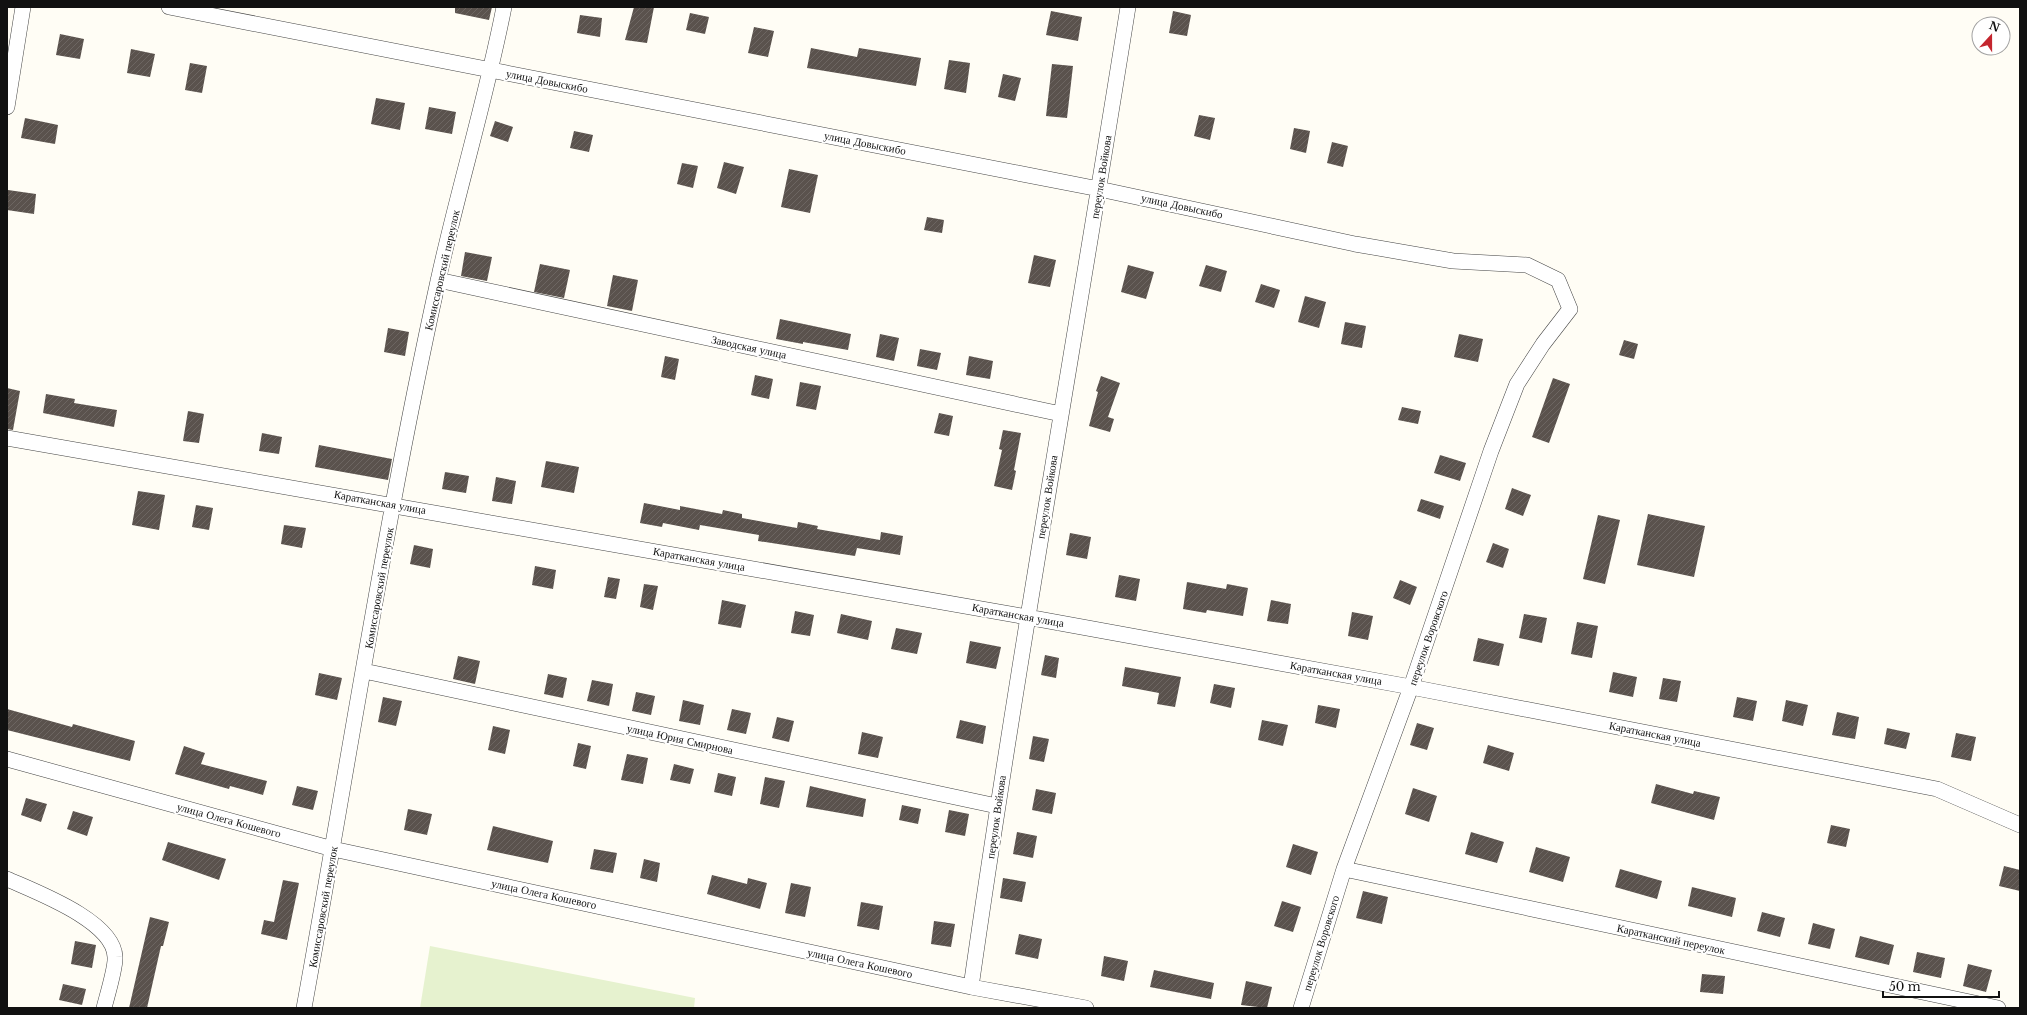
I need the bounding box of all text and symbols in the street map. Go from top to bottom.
north arrow [1971,16,2011,56]
text: N [1987,18,2003,35]
street label: улица Довыскибо [505,66,590,96]
street label: улица Довыскибо [823,128,908,158]
street label: переулок Войкова [1087,134,1115,220]
street label: улица Довыскибо [1140,191,1225,222]
street label: Комиссаровский переулок [421,208,463,332]
street label: Заводская улица [710,332,788,362]
street label: переулок Войкова [1033,454,1061,540]
street label: Каратканская улица [333,487,427,517]
street label: Комиссаровский переулок [361,525,397,650]
street label: Каратканская улица [652,544,746,574]
street label: переулок Воровского [1405,588,1451,687]
street label: Каратканская улица [971,600,1065,630]
street label: Каратканская улица [1289,658,1383,688]
street label: Каратканская улица [1608,718,1702,750]
street label: улица Юрия Смирнова [626,721,735,757]
street label: переулок Войкова [983,774,1009,860]
street label: улица Олега Кошевого [175,799,283,841]
street label: Комиссаровский переулок [305,844,341,969]
street label: улица Олега Кошевого [490,876,598,912]
street label: переулок Воровского [1300,893,1342,993]
street label: Каратканский переулок [1616,921,1727,957]
street label: улица Олега Кошевого [806,945,914,981]
scale bar [1883,973,1999,999]
text: 50 m [1889,979,1921,994]

